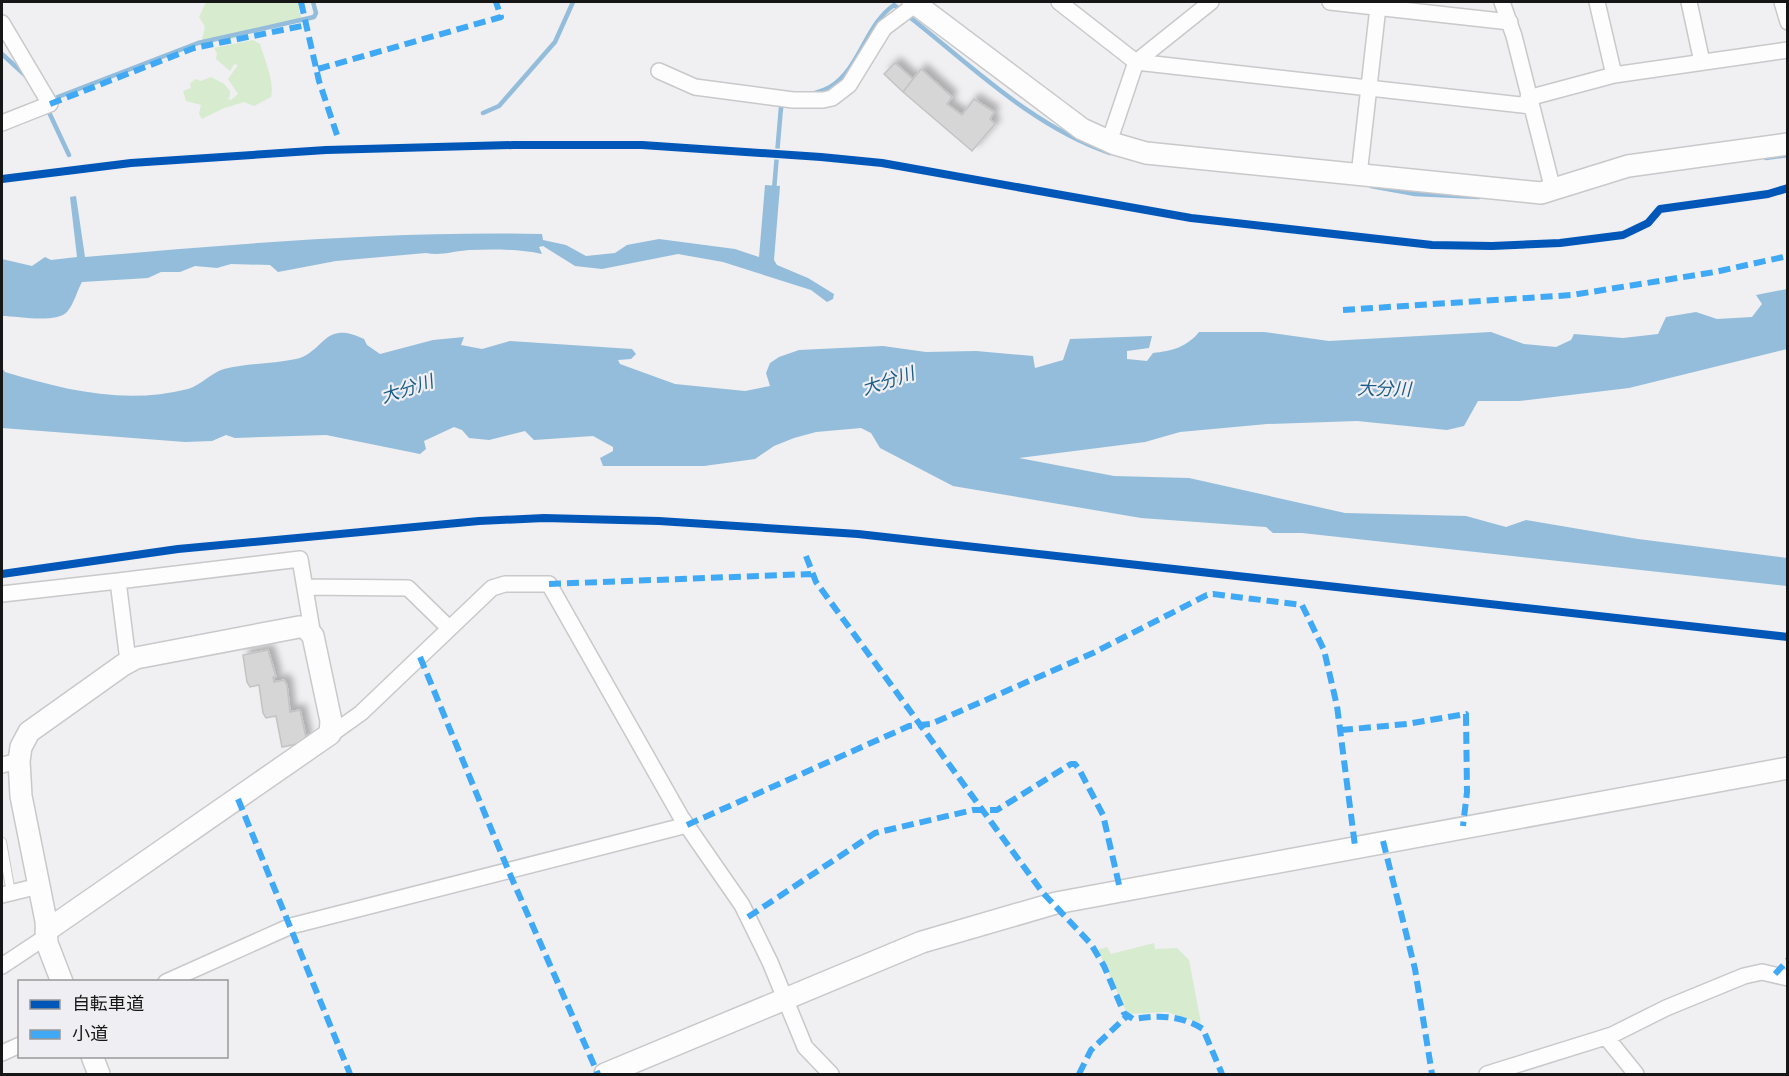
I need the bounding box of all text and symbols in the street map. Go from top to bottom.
water label: 大分川 [858,358,919,401]
water label: 大分川 [377,366,438,409]
water label: 大分川 [1357,374,1413,402]
legend [18,980,228,1058]
text: 自転車道 [72,989,144,1016]
text: 小道 [72,1019,108,1046]

